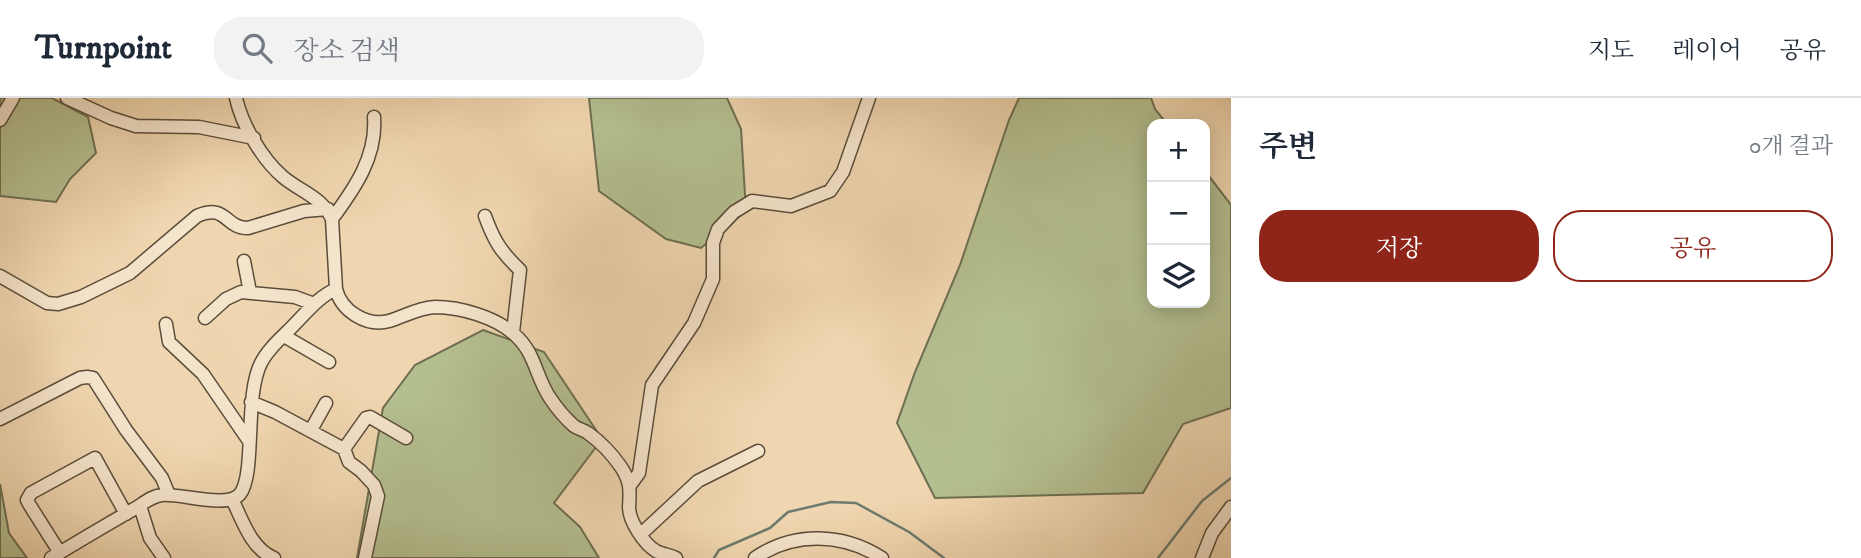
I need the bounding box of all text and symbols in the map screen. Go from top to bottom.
search box [214,17,704,80]
text: Turnpoint [35,28,172,69]
icon: search [238,29,276,67]
text: 장소 검색 [294,35,400,68]
text: 지도 [1588,36,1634,66]
text: 레이어 [1672,36,1742,66]
text: 공유 [1780,36,1826,66]
map controls [1147,119,1210,308]
button: + [1147,119,1210,182]
text: 주변 [1259,129,1317,166]
text: 0개 결과 [1749,132,1833,161]
button: − [1147,182,1210,245]
button: 저장 [1259,210,1539,282]
button: 공유 [1553,210,1833,282]
button: layers [1147,245,1210,308]

